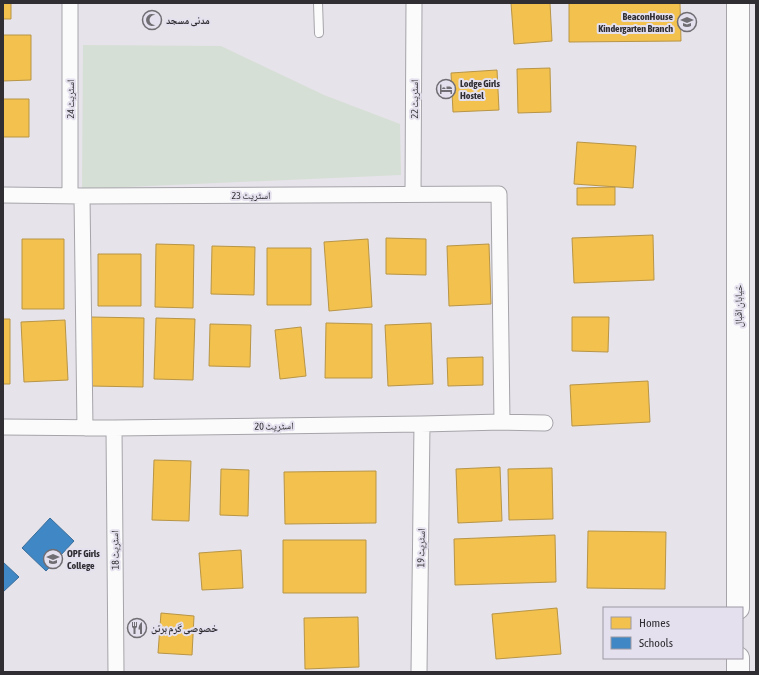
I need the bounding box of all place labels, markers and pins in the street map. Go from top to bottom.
mosque icon: مدنی مسجد [141,9,163,31]
place label: BeaconHouse Kindergarten Branch [598,11,673,34]
school or university icon: BeaconHouse Kindergarten Branch [676,11,698,33]
place label: مدنی مسجد [166,15,210,27]
hotel icon: Lodge Girls Hostel [435,78,457,100]
place label: Lodge Girls Hostel [460,78,501,101]
school or university icon: OPF Girls College [42,548,64,570]
place label: OPF Girls College [67,548,100,571]
restaurant icon: خصوصی گرم برتن [126,617,148,639]
place label: خصوصی گرم برتن [151,623,218,635]

